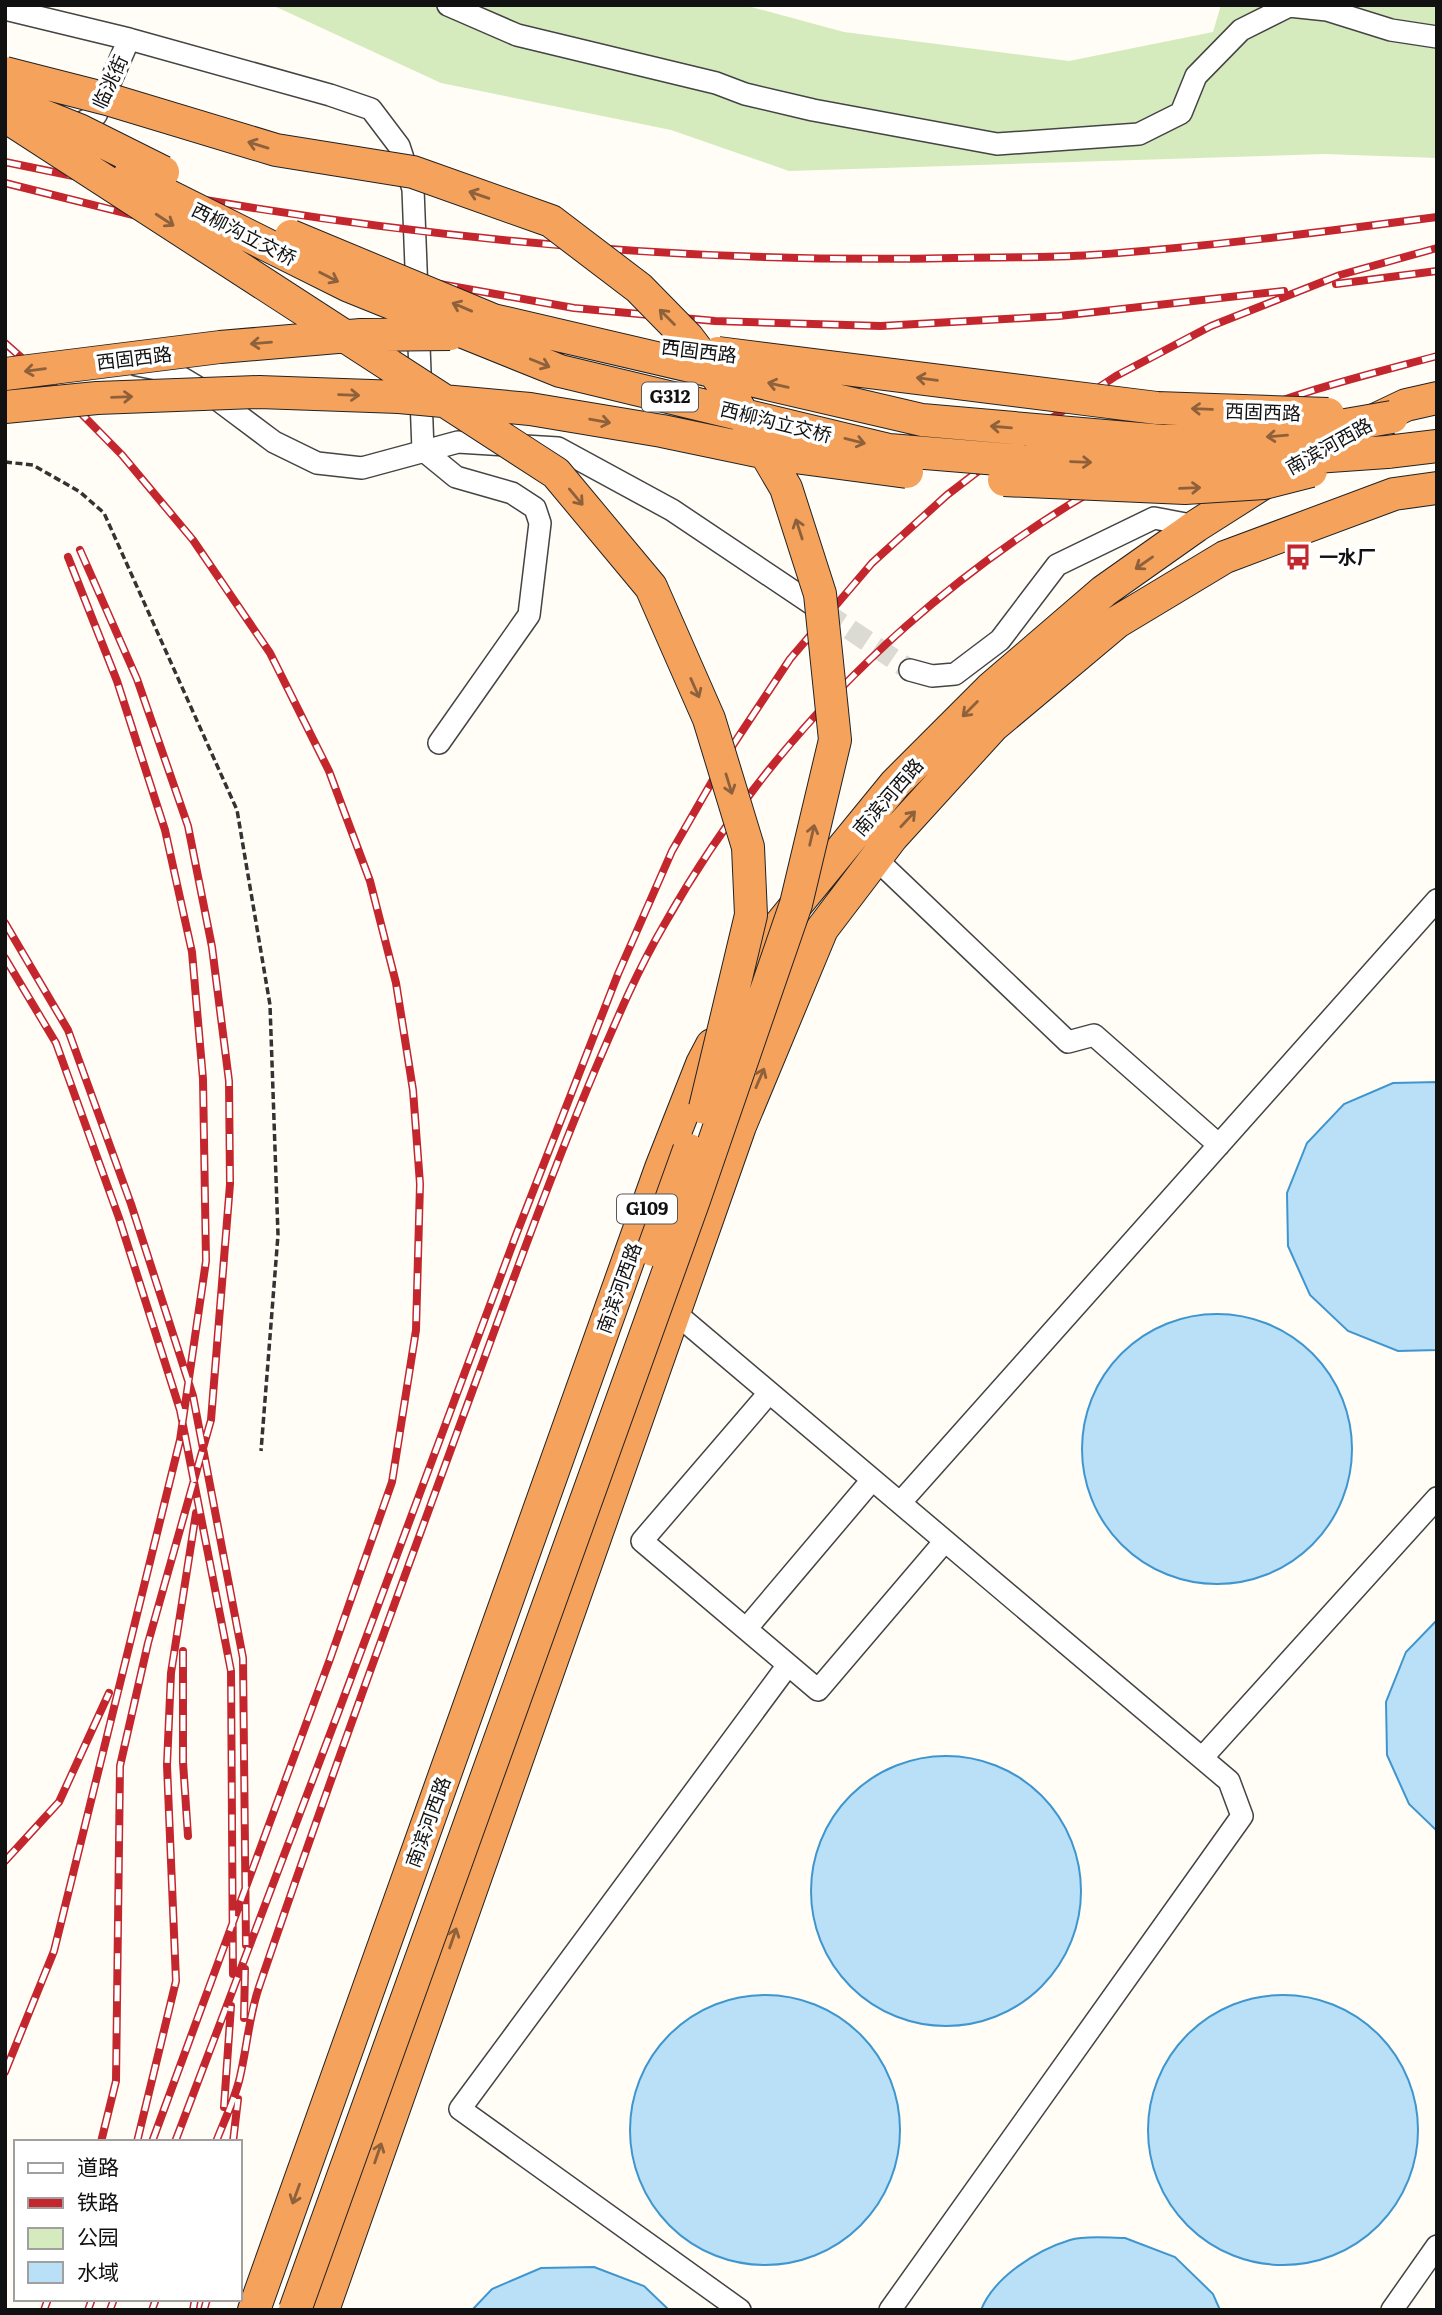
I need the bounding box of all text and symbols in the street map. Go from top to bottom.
street label: 临洮街 [84,50,134,113]
one-way arrow [247,137,269,150]
one-way arrow [469,188,491,200]
street label: 西柳沟立交桥 [187,195,302,271]
one-way arrow [155,213,174,228]
one-way arrow [318,270,339,284]
one-way arrow [452,300,474,313]
one-way arrow [659,308,676,325]
street label: 西固西路 [660,331,739,369]
one-way arrow [251,337,273,350]
street label: 西固西路 [94,338,173,376]
one-way arrow [528,357,550,370]
one-way arrow [25,364,47,377]
one-way arrow [916,372,939,385]
one-way arrow [767,378,790,391]
road number: G312 [642,382,698,412]
one-way arrow [338,389,361,402]
one-way arrow [110,391,133,404]
street label: 西柳沟立交桥 [718,394,835,448]
street label: 西固西路 [1225,396,1302,426]
one-way arrow [1190,403,1213,416]
street label: 南滨河西路 [1280,410,1377,480]
one-way arrow [588,415,611,428]
one-way arrow [990,420,1013,433]
one-way arrow [1266,430,1288,443]
one-way arrow [843,435,866,448]
one-way arrow [1069,456,1092,469]
one-way arrow [1178,481,1201,494]
one-way arrow [569,487,584,505]
one-way arrow [792,518,805,540]
bus stop icon: 一水厂 [1283,542,1313,572]
place label: 一水厂 [1319,542,1376,570]
one-way arrow [1135,556,1154,570]
one-way arrow [689,677,702,698]
one-way arrow [962,700,979,717]
street label: 南滨河西路 [846,751,929,841]
one-way arrow [723,773,736,795]
one-way arrow [900,810,916,828]
one-way arrow [807,825,820,847]
one-way arrow [754,1068,767,1089]
road number: G109 [617,1194,677,1224]
street label: 南滨河西路 [589,1238,647,1337]
street label: 南滨河西路 [398,1772,456,1871]
one-way arrow [448,1928,460,1950]
legend [14,2140,242,2301]
one-way arrow [373,2142,385,2164]
text: 道路 [77,2150,119,2181]
one-way arrow [289,2182,301,2204]
text: 铁路 [77,2185,119,2216]
text: 公园 [77,2220,119,2251]
text: 水域 [77,2255,119,2286]

